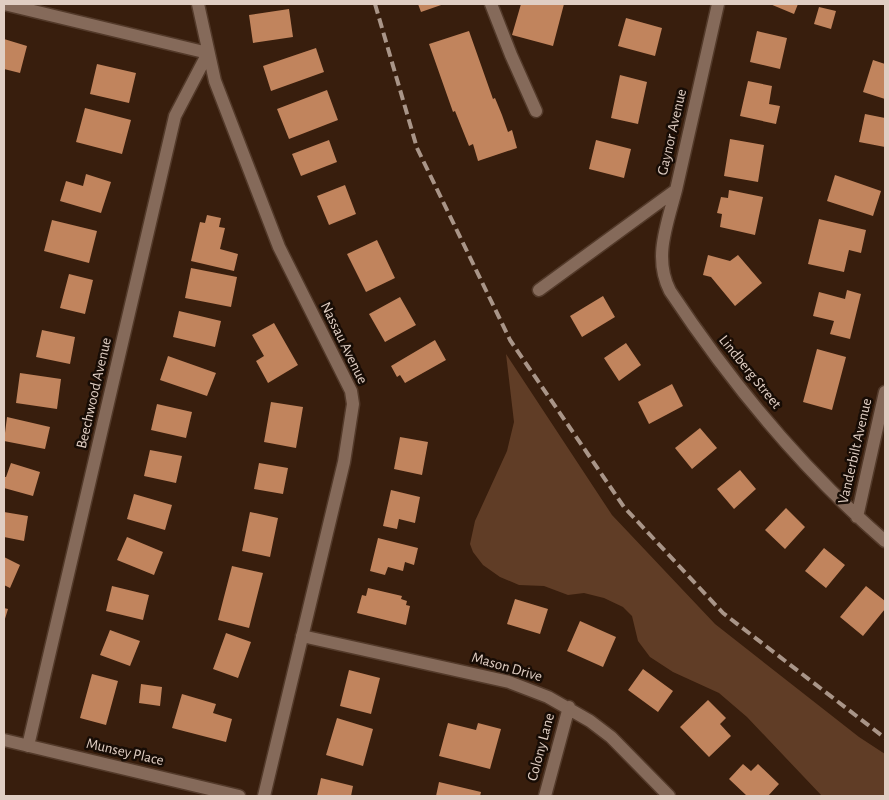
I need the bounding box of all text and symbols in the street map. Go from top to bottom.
street label: Gaynor Avenue [655,87,689,177]
street label: Nassau Avenue [318,300,370,386]
street label: Lindberg Street [716,332,784,412]
street label: Beechwood Avenue [74,336,114,450]
street label: Vanderbilt Avenue [836,397,874,505]
street label: Mason Drive [470,650,544,684]
street label: Colony Lane [525,711,557,783]
street label: Munsey Place [85,736,165,768]

